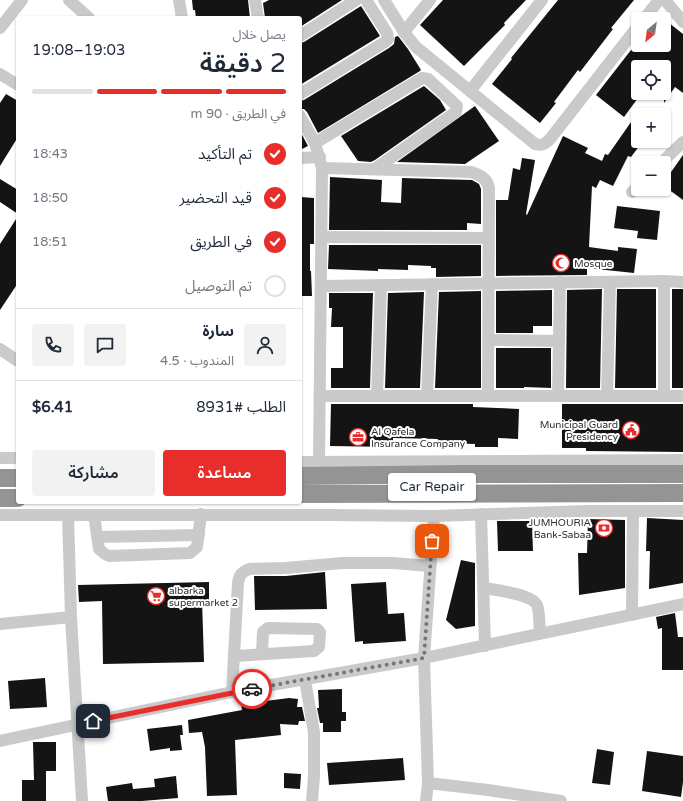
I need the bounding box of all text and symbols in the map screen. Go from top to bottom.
north arrow [631,12,671,52]
map controls [631,12,671,196]
text: يصل خلال [232,27,286,43]
text: 19:03–19:08 [32,41,125,59]
text: 2 دقيقة [200,48,286,79]
button: locate [631,60,671,100]
text: في الطريق · 90 m [191,106,286,122]
button: + [631,108,671,148]
icon: check [264,143,286,165]
text: تم التأكيد [198,145,252,163]
text: 18:43 [32,146,68,162]
button: − [631,156,671,196]
icon: check [264,187,286,209]
text: قيد التحضير [179,189,252,207]
text: 18:50 [32,190,68,206]
icon: check [264,231,286,253]
text: في الطريق [190,233,252,251]
text: 18:51 [32,234,68,250]
mosque icon: Mosque [551,253,571,273]
place label: Mosque [574,258,613,270]
text: تم التوصيل [185,277,252,295]
text: سارة [202,322,234,340]
button: phone [32,324,74,366]
button: chat [84,324,126,366]
button: person [244,324,286,366]
text: المندوب · 4.5 [160,353,234,369]
text: $6.41 [32,398,73,416]
text: الطلب #8931 [196,398,286,416]
place label: Municipal Guard Presidency [540,419,619,443]
public building icon: Municipal Guard Presidency [621,420,641,440]
place label: Al Qafela Insurance Company [371,426,466,450]
office icon: Al Qafela Insurance Company [348,427,368,447]
button: مشاركة [32,450,155,496]
button: مساعدة [163,450,286,496]
callout: Car Repair [388,473,476,501]
text: Car Repair [399,479,465,495]
place label: JUMHOURIA Bank-Sabaa [528,517,591,541]
bank icon: JUMHOURIA Bank-Sabaa [594,518,614,538]
pin [415,524,449,558]
icon: bag [421,530,443,552]
place label: albarka supermarket 2 [169,585,238,609]
supermarket icon: albarka supermarket 2 [146,586,166,606]
courier [232,669,272,709]
icon: car [241,678,263,700]
pin [76,704,110,738]
icon: home [82,710,104,732]

